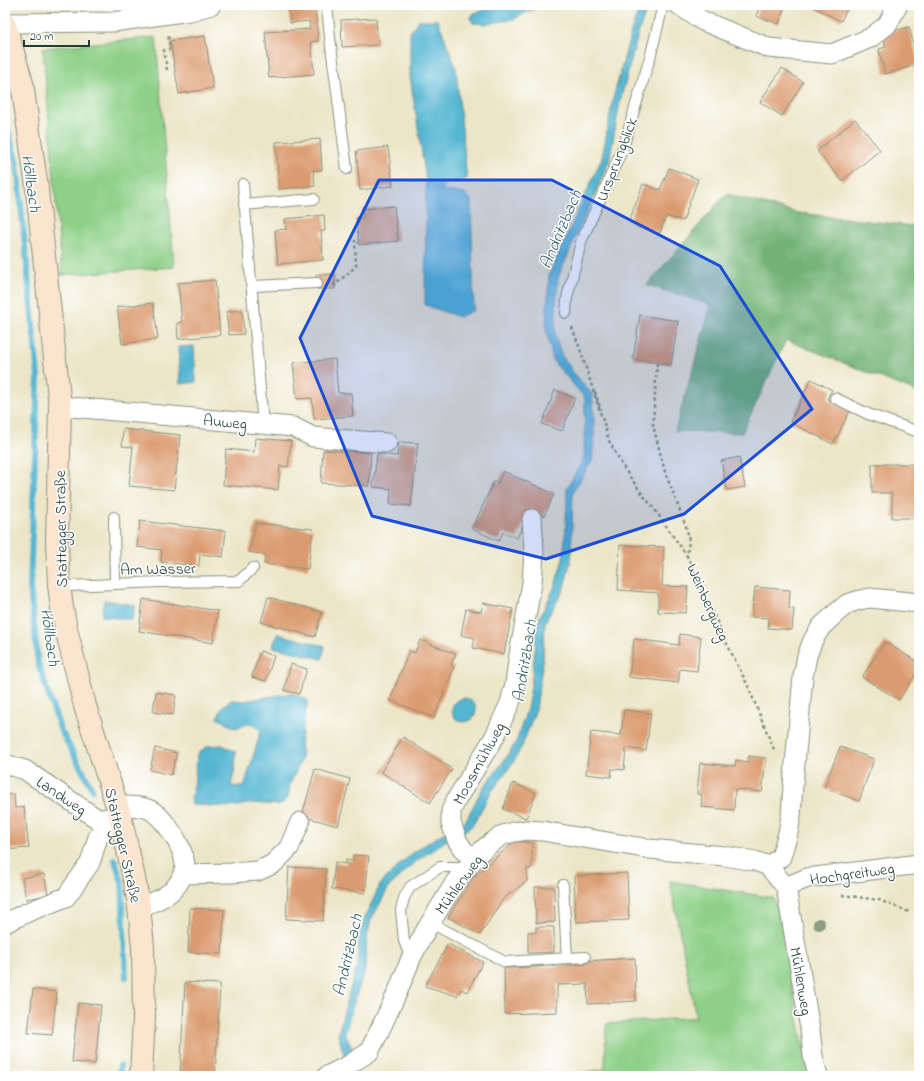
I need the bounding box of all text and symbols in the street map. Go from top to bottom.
scale bar [24,22,89,48]
text: 20 m [30,28,53,46]
street label: Ursprungblick [591,113,645,205]
water label: Höllbach [14,153,47,214]
water label: Andritzbach [534,185,590,273]
street label: Auweg [202,409,248,437]
street label: Stattegger Straße [49,469,75,588]
street label: Am Wasser [120,557,196,583]
street label: Weinbergweg [679,560,735,646]
water label: Höllbach [33,607,66,668]
water label: Andritzbach [507,617,544,704]
street label: Moosmühlweg [447,718,512,810]
street label: Landweg [31,771,91,822]
street label: Stattegger Straße [97,785,147,906]
street label: Mühlenweg [430,850,490,920]
street label: Hochgreitweg [809,857,896,893]
water label: Andritzbach [327,911,370,999]
street label: Mühlenweg [782,945,818,1017]

